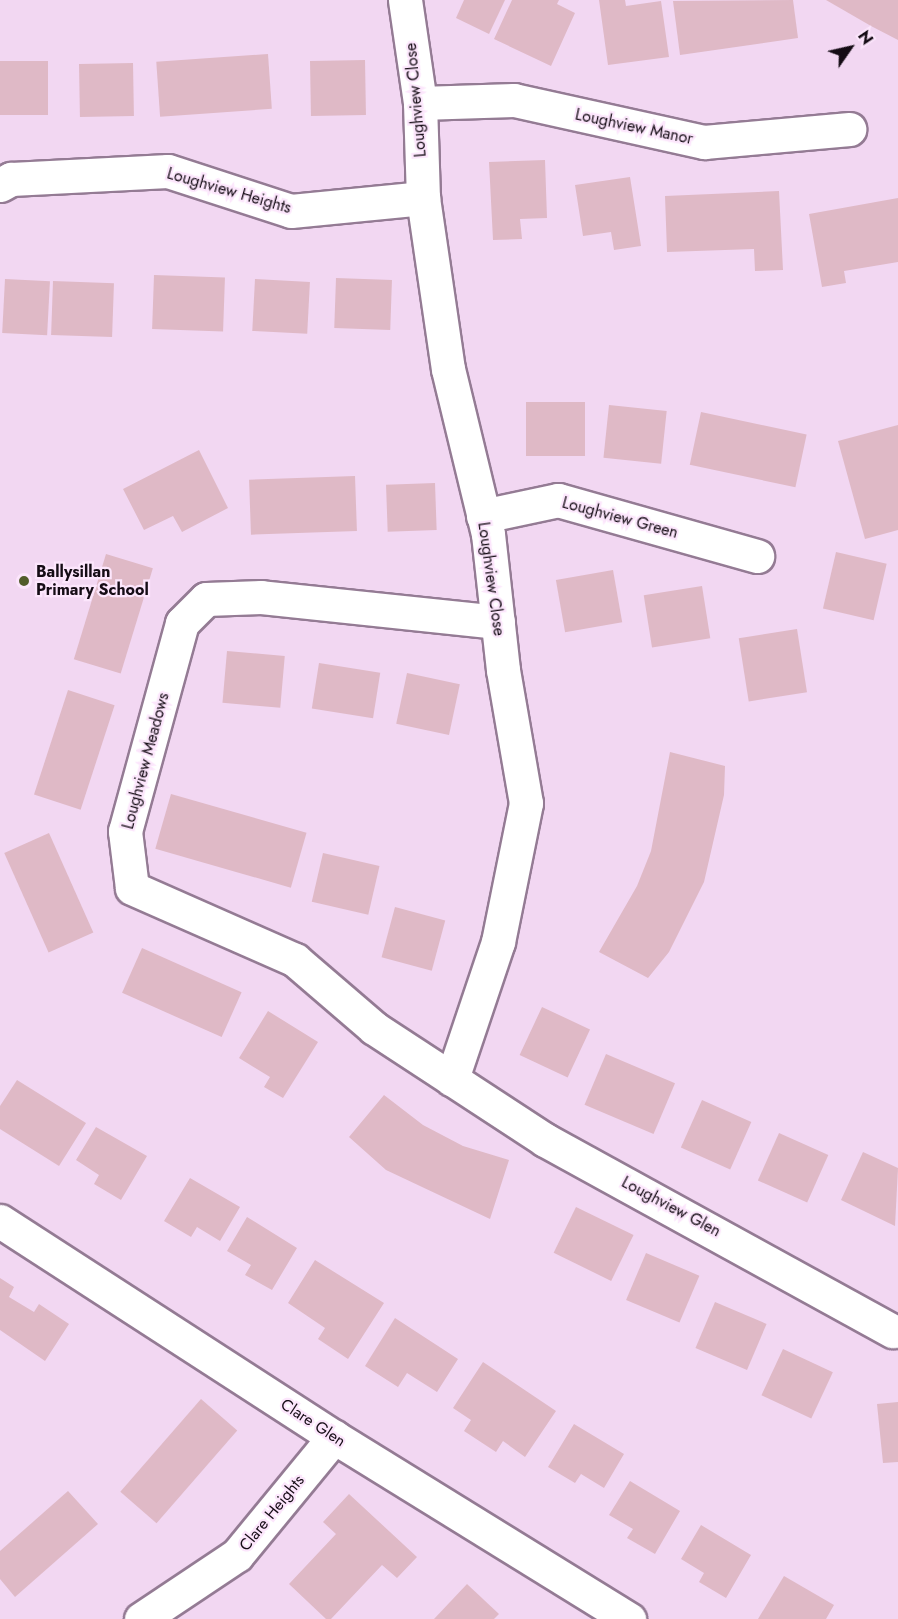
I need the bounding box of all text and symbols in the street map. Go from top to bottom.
north arrow [820,18,880,78]
text: N [852,26,878,49]
street label: Loughview Close [401,42,431,158]
street label: Loughview Manor [573,105,695,149]
street label: Loughview Heights [165,164,293,218]
street label: Loughview Green [560,493,680,543]
street label: Loughview Close [474,521,508,637]
place label: Ballysillan Primary School [36,562,149,600]
marker: Ballysillan Primary School [17,574,31,588]
street label: Loughview Meadows [119,691,173,831]
street label: Loughview Glen [618,1173,724,1241]
street label: Clare Glen [277,1395,349,1451]
street label: Clare Heights [236,1471,308,1555]

